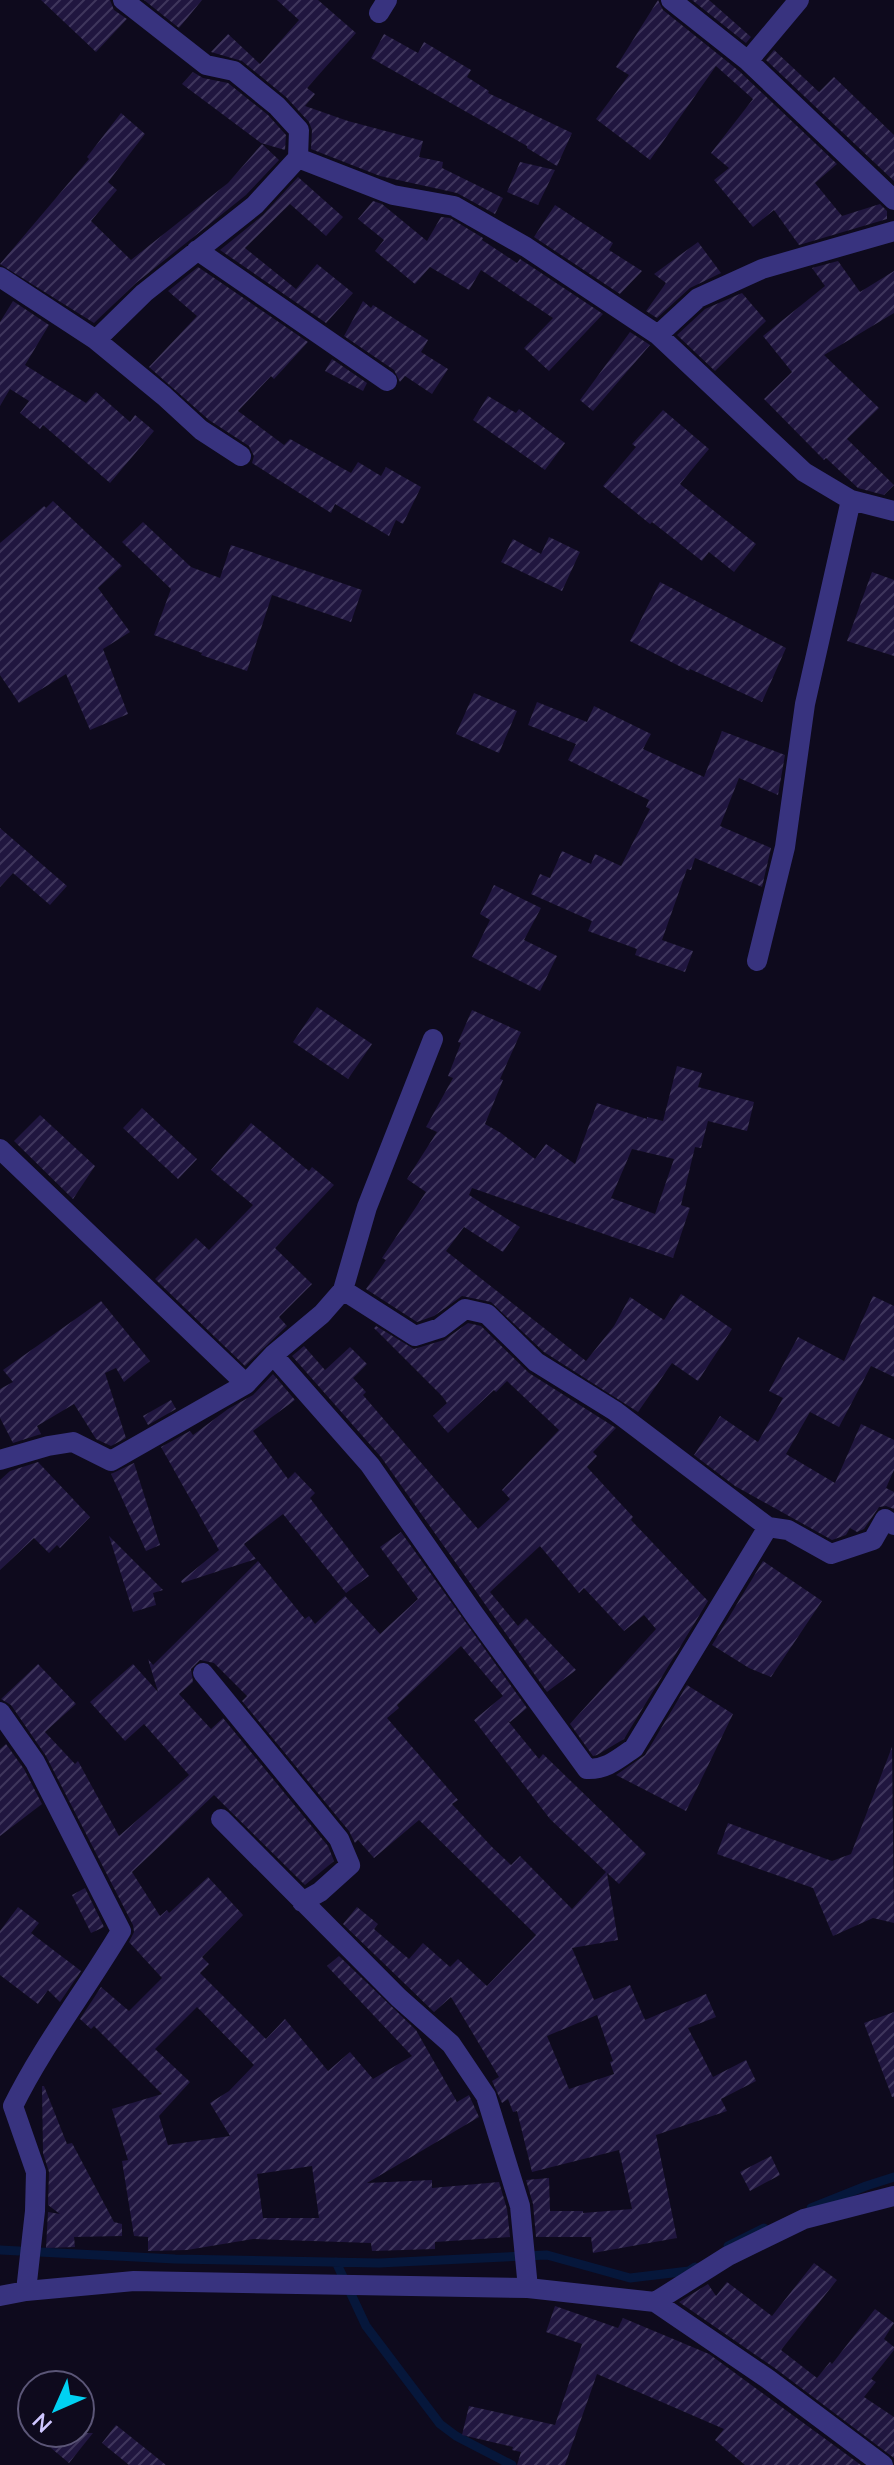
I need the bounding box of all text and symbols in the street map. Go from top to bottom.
north arrow [16,2369,96,2449]
text: N [26,2407,58,2439]

